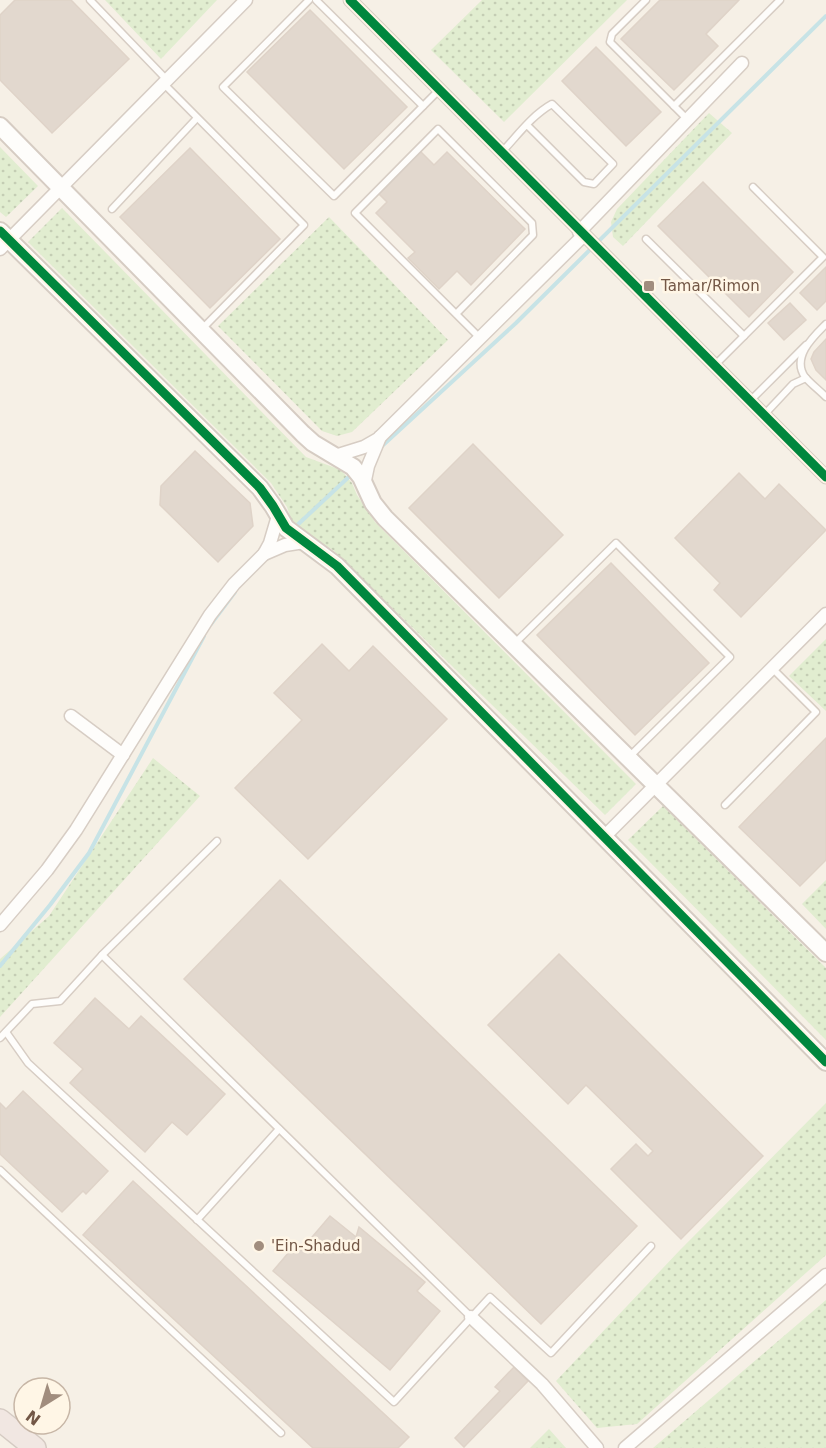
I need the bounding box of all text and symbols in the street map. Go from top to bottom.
place label: Tamar/Rimon [660,277,760,295]
marker: Tamar/Rimon [642,279,656,293]
place label: 'Ein-Shadud [271,1237,360,1255]
marker: 'Ein-Shadud [252,1239,266,1253]
north arrow [12,1376,72,1436]
text: N [22,1406,44,1429]

